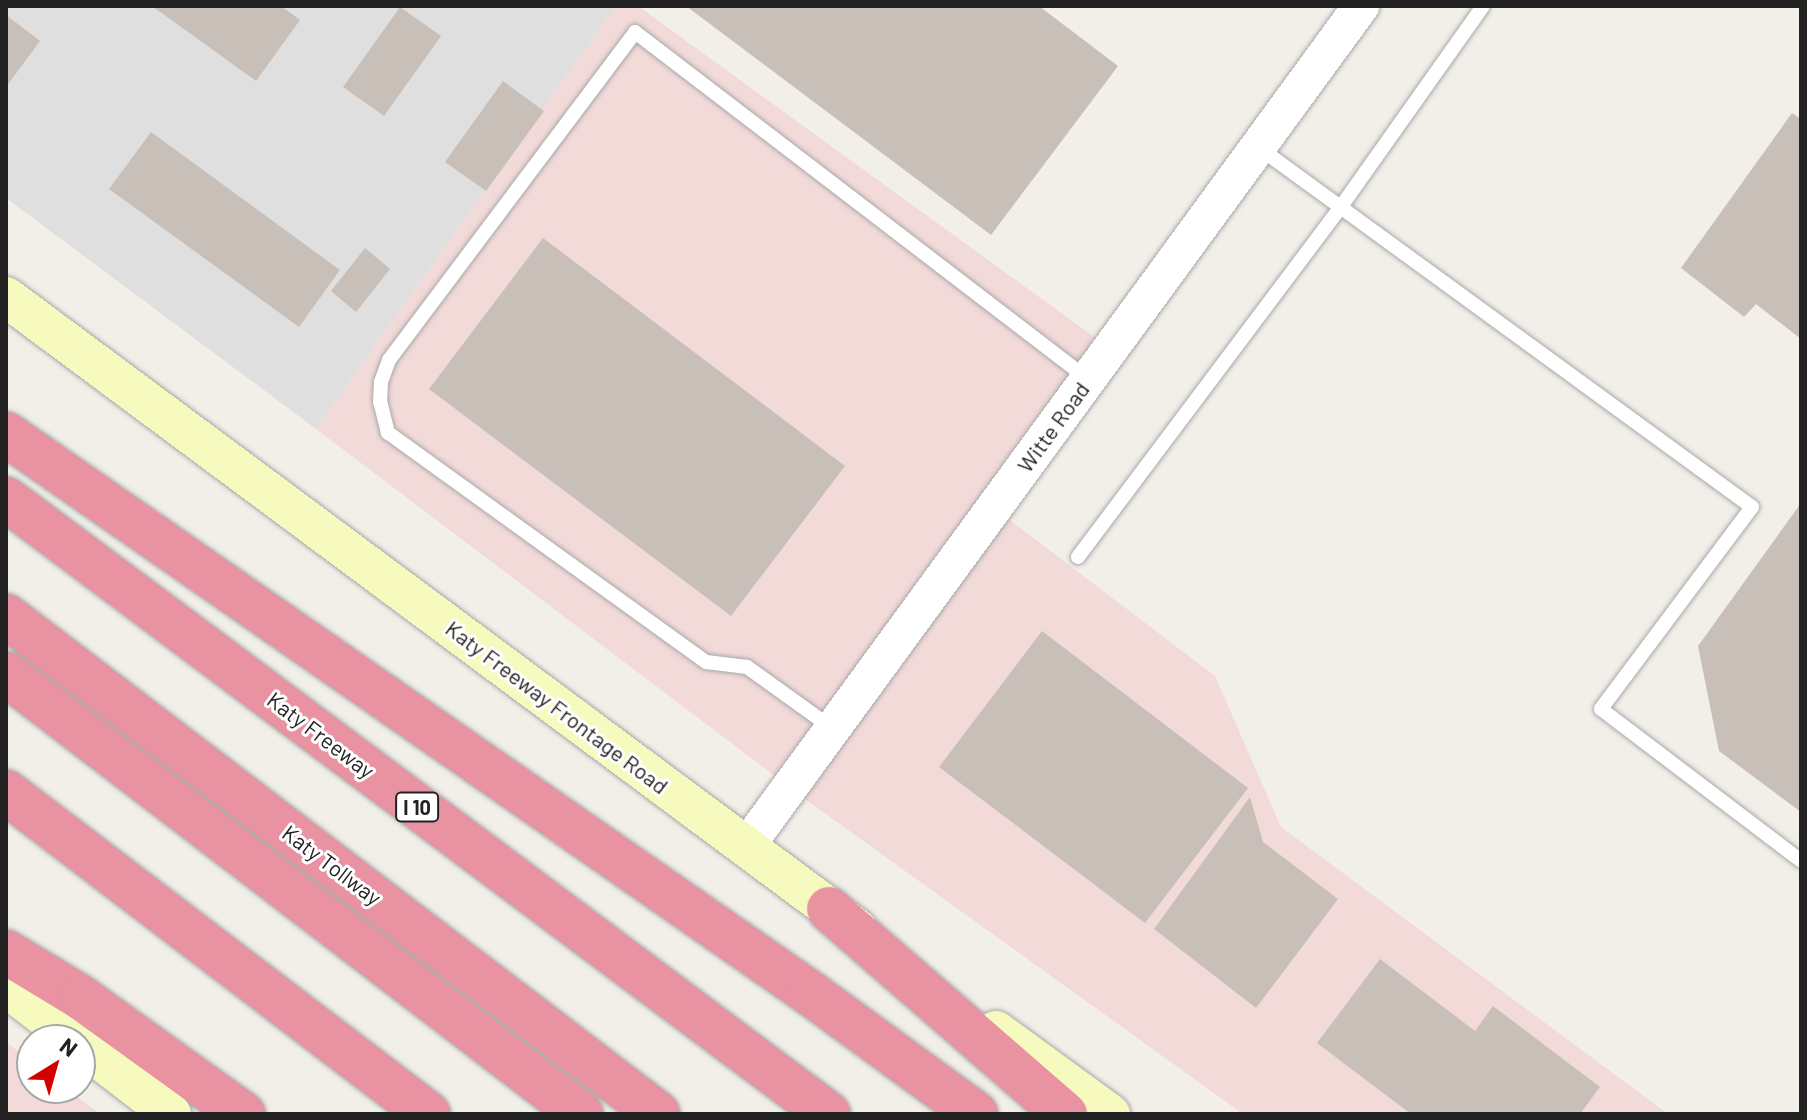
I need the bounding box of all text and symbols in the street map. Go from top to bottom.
street label: Witte Road [1011,377,1095,477]
street label: Katy Freeway Frontage Road [441,615,673,799]
street label: Katy Freeway [262,686,380,784]
road number: I 10 [395,791,439,823]
street label: Katy Tollway [277,819,387,911]
north arrow [16,1024,96,1104]
text: N [56,1032,83,1061]

